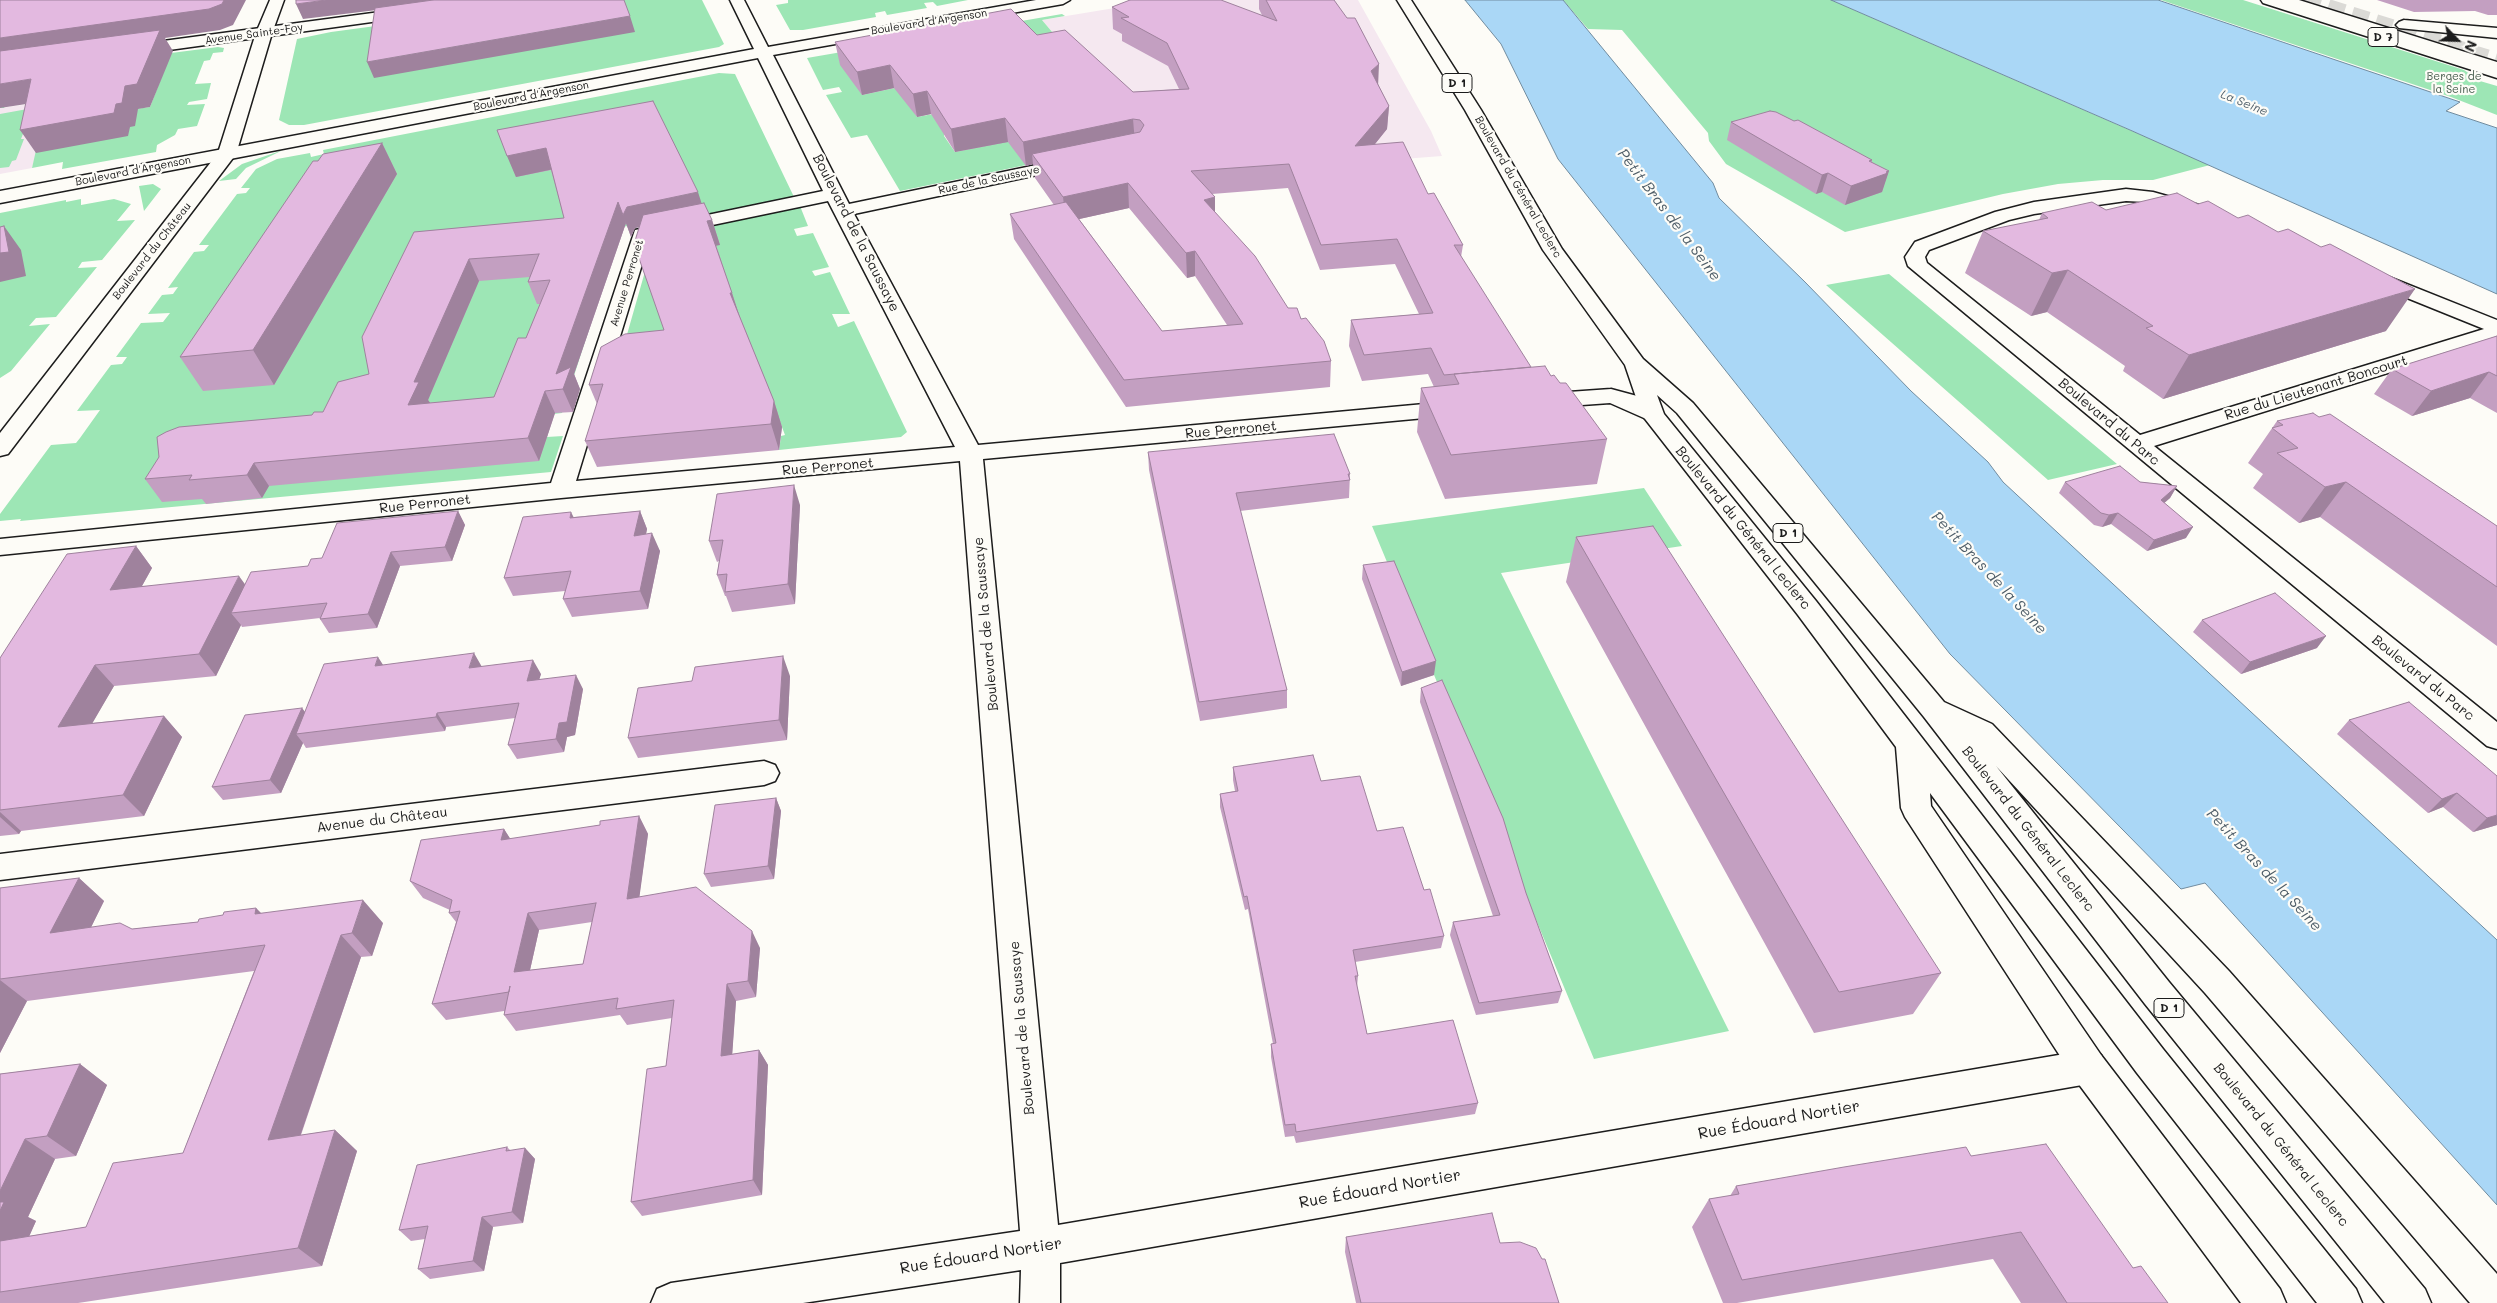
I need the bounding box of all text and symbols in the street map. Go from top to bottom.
street label: Boulevard d'Argenson [870,6,988,38]
north arrow [2432,15,2482,65]
street label: Avenue Sainte-Foy [204,21,304,47]
road number: D 7 [2368,28,2398,46]
text: N [2460,38,2482,55]
park label: Berges de la Seine [2427,70,2481,96]
road number: D 1 [1442,74,1472,92]
street label: Boulevard d'Argenson [472,78,590,114]
water label: La Seine [2218,87,2270,119]
street label: Boulevard du Général Leclerc [1472,114,1564,260]
water label: Petit Bras de la Seine [1613,145,1725,285]
street label: Boulevard de la Saussaye [809,151,903,315]
street label: Boulevard d'Argenson [74,153,192,189]
street label: Rue de la Saussaye [937,163,1041,197]
street label: Boulevard du Château [110,200,194,302]
street label: Avenue Perronet [607,238,647,328]
street label: Rue du Lieutenant Boncourt [2222,352,2410,424]
street label: Boulevard du Parc [2055,375,2163,469]
street label: Rue Perronet [1184,418,1278,442]
street label: Boulevard du Général Leclerc [1672,443,1814,613]
street label: Rue Perronet [781,455,875,479]
street label: Rue Perronet [378,491,472,517]
water label: Petit Bras de la Seine [1928,508,2050,638]
road number: D 1 [1773,524,1803,542]
street label: Boulevard de la Saussaye [970,536,1002,712]
street label: Boulevard du Parc [2368,632,2478,724]
street label: Boulevard du Général Leclerc [1958,743,2098,915]
street label: Avenue du Château [316,804,448,836]
water label: Petit Bras de la Seine [2203,805,2325,935]
street label: Boulevard de la Saussaye [1006,940,1038,1116]
road number: D 1 [2154,998,2184,1018]
street label: Boulevard du Général Leclerc [2210,1060,2352,1230]
street label: Rue Édouard Nortier [1697,1096,1861,1144]
street label: Rue Édouard Nortier [1298,1165,1462,1213]
street label: Rue Édouard Nortier [898,1234,1064,1278]

